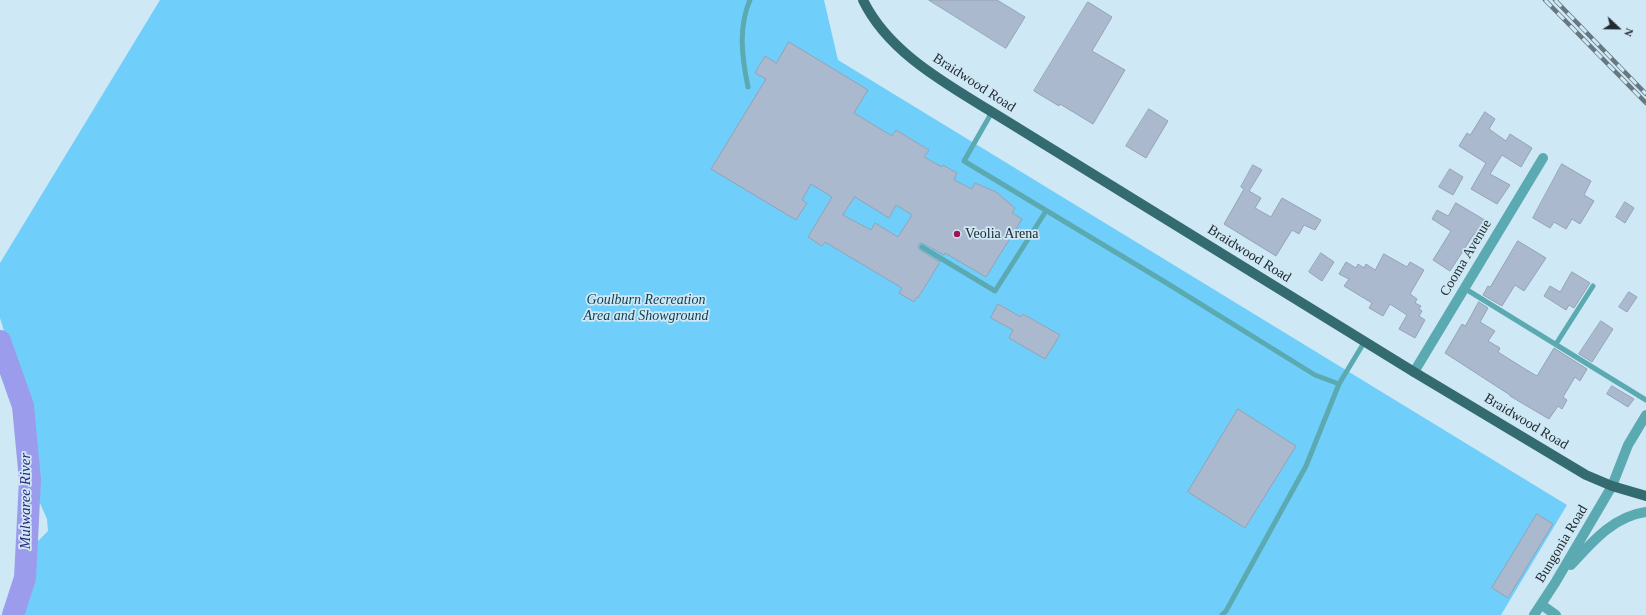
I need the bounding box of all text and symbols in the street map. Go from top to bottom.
north arrow [1598,8,1638,48]
text: N [1622,27,1636,38]
street label: Braidwood Road [929,50,1019,116]
street label: Cooma Avenue [1437,217,1495,299]
street label: Braidwood Road [1204,222,1294,286]
place label: Veolia Arena [965,226,1038,242]
marker: Veolia Arena [952,229,962,239]
park label: Goulburn Recreation Area and Showground [584,292,708,324]
street label: Braidwood Road [1481,390,1571,454]
water label: Mulwaree River [17,453,35,549]
street label: Bungonia Road [1532,502,1592,586]

